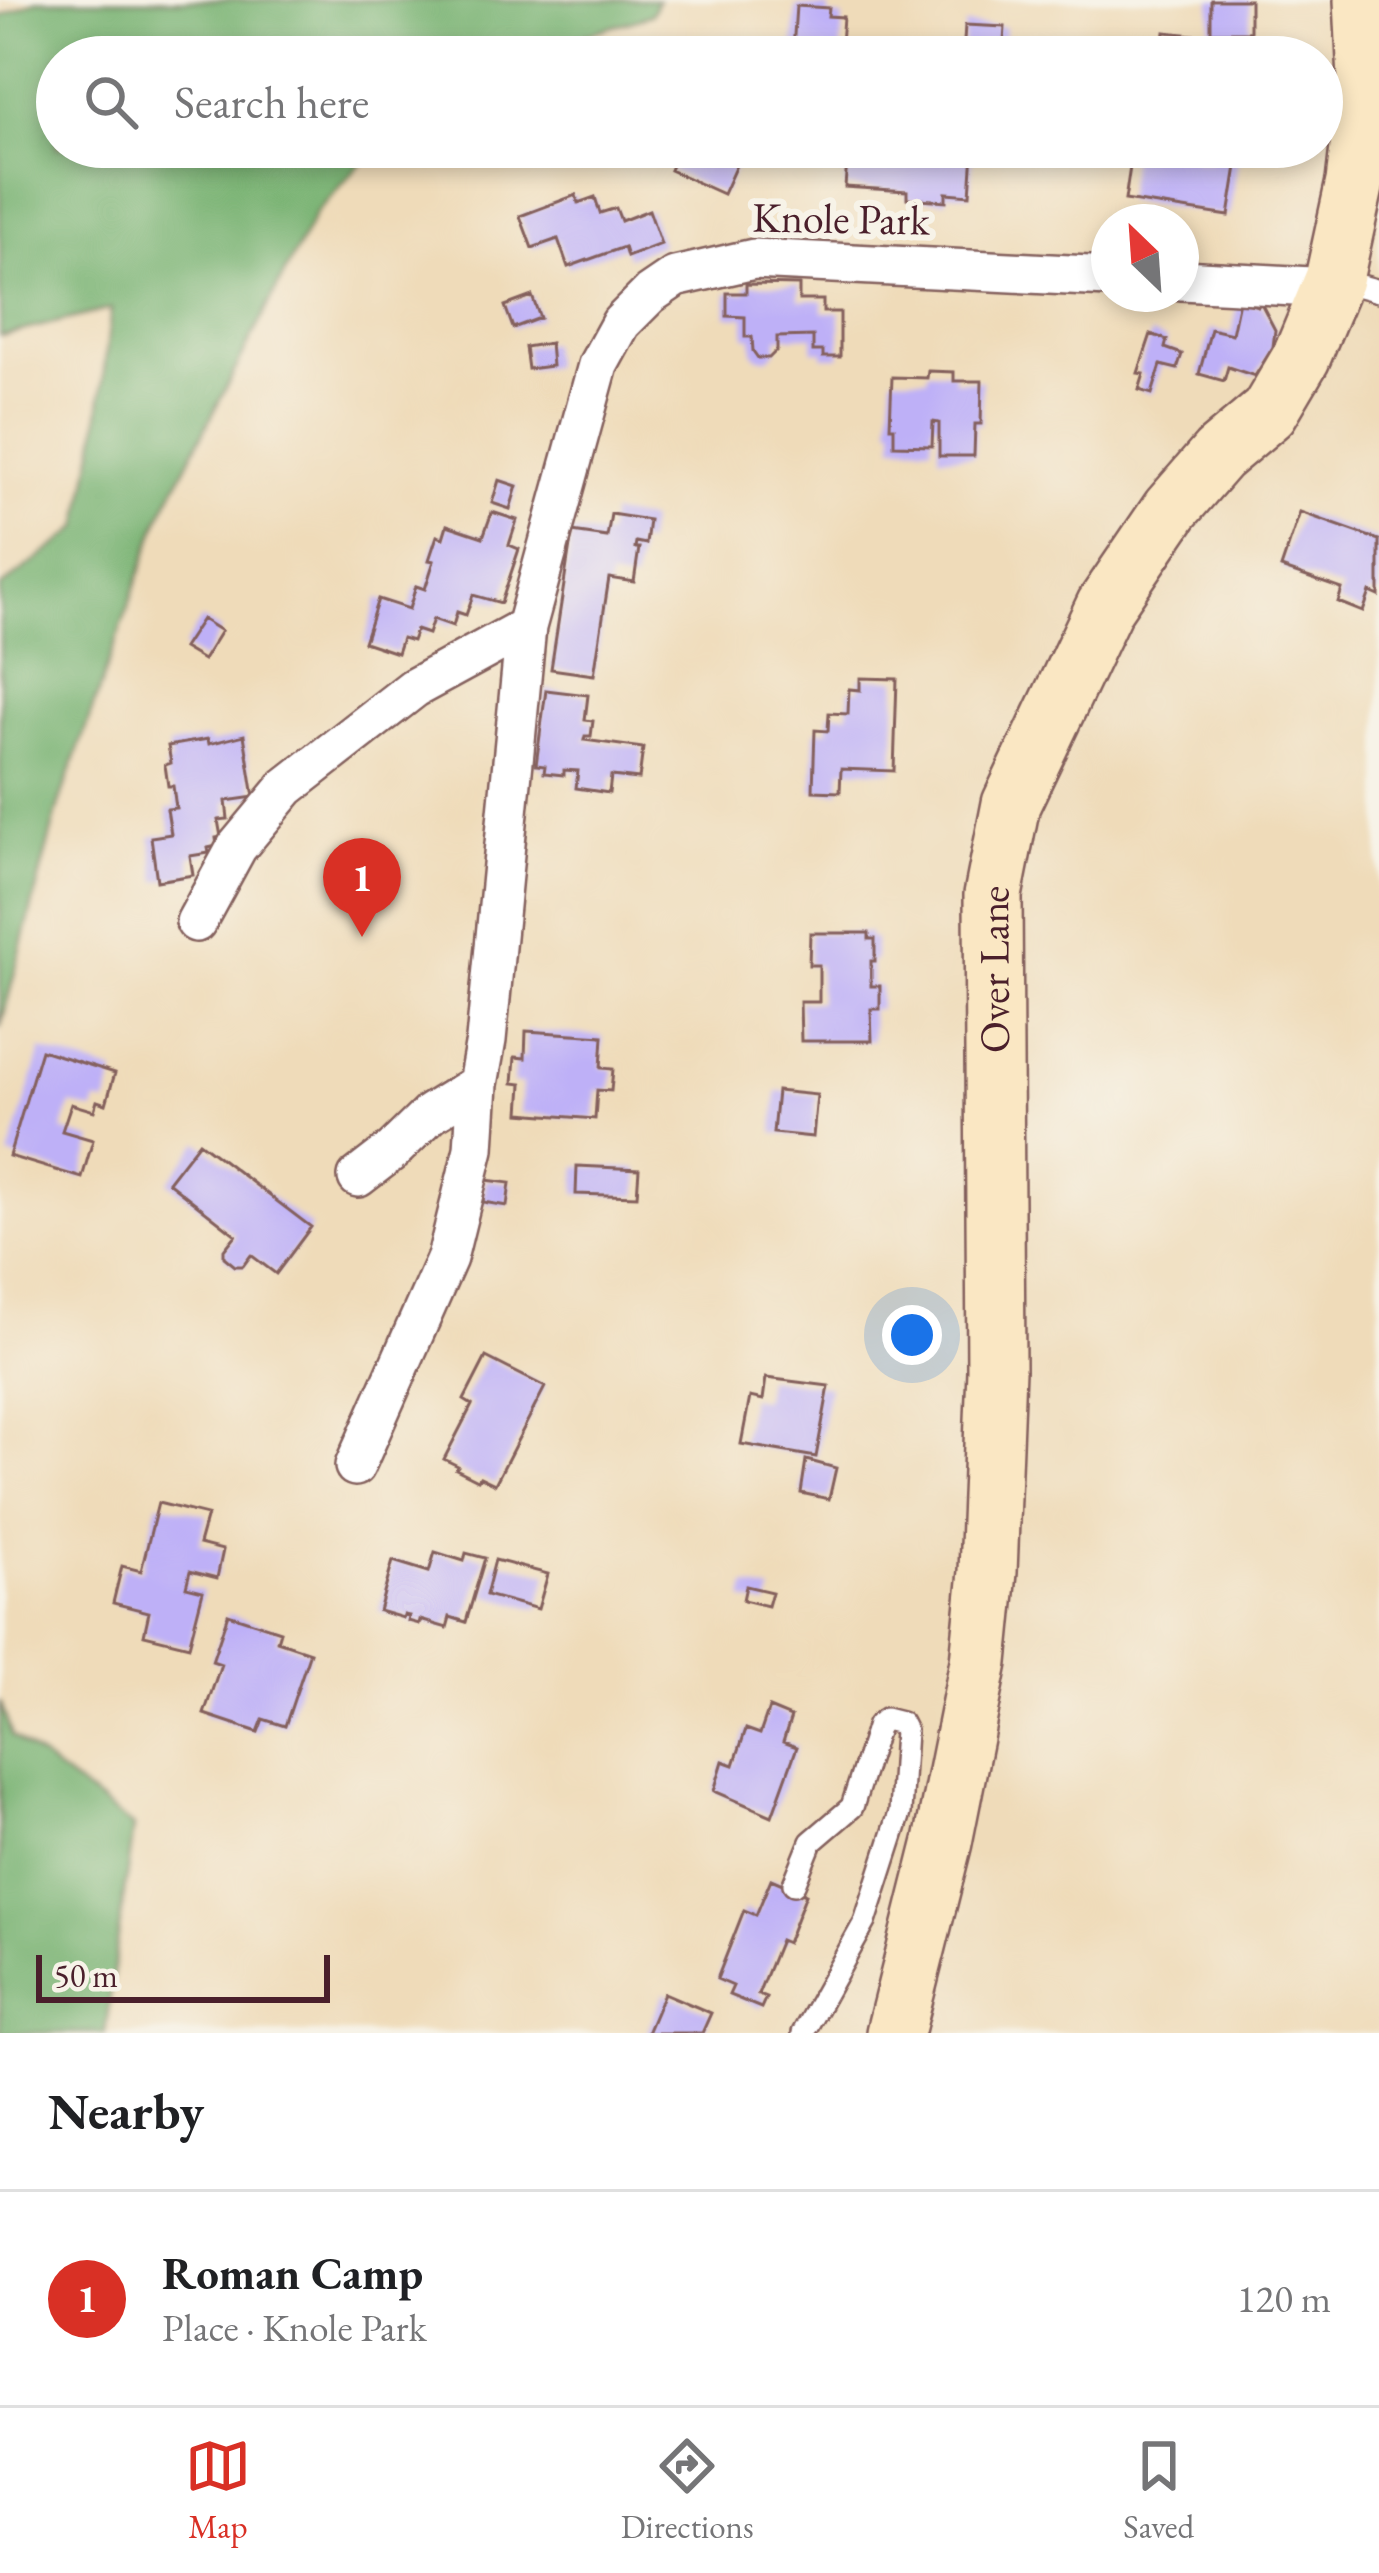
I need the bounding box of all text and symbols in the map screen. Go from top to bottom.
search box [36,36,1343,168]
icon: search [78,69,144,135]
text: Search here [174,73,369,131]
street label: Knole Park [752,189,931,248]
north arrow [1091,204,1199,312]
pin: 1 [323,838,401,937]
street label: Over Lane [965,880,1022,1053]
your location [882,1305,942,1365]
scale bar [36,1949,330,2002]
text: 50 m [54,1954,118,1997]
text: Nearby [48,2078,204,2144]
text: Roman Camp [162,2244,423,2302]
text: 1 [77,2273,97,2324]
text: 120 m [1237,2273,1331,2324]
text: Place · Knole Park [162,2302,427,2353]
tab: Map [185,2433,251,2548]
tab: Directions [621,2433,754,2548]
tab: Saved [1123,2433,1194,2548]

